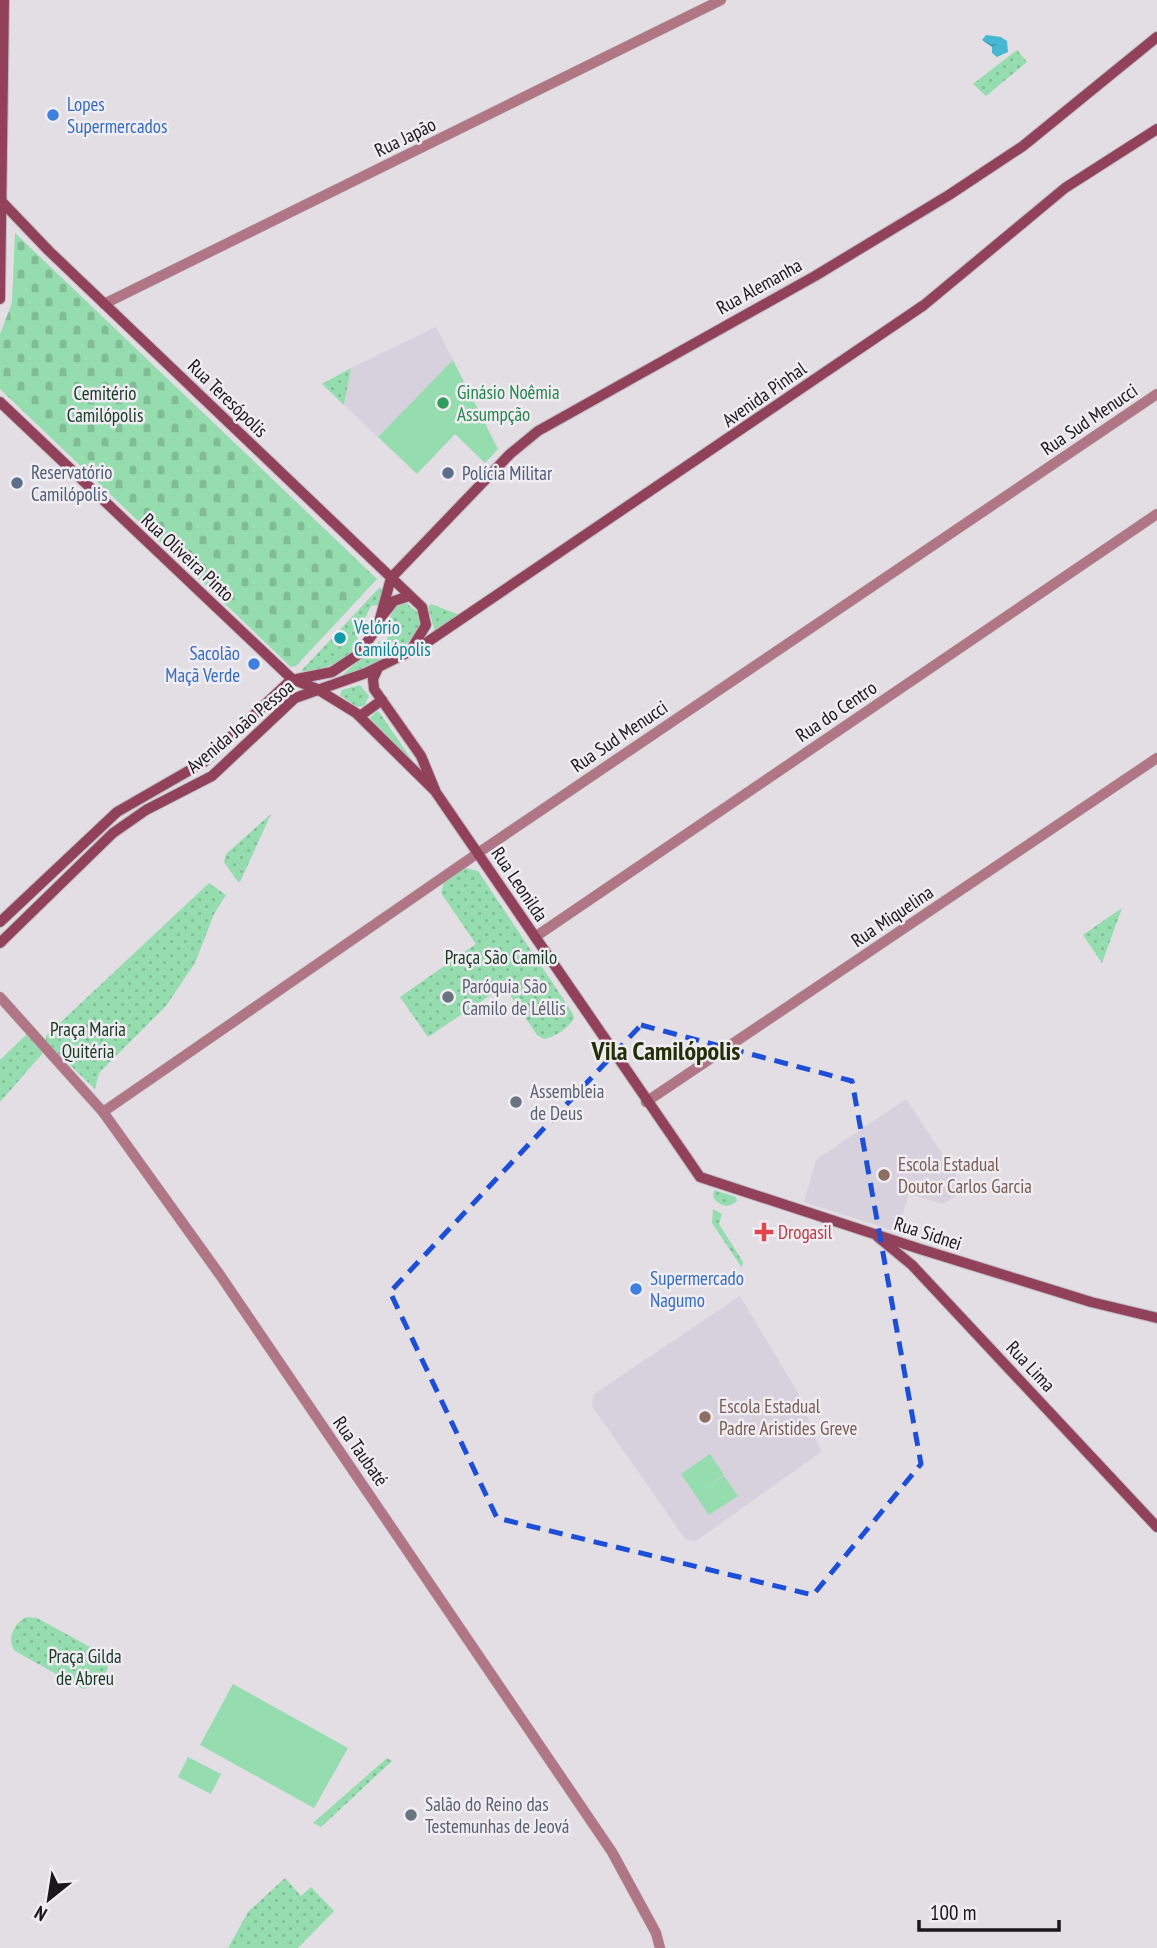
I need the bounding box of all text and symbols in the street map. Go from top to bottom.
place label: Lopes Supermercados [67,92,167,138]
marker: Lopes Supermercados [45,107,61,123]
street label: Rua Japão [370,112,440,162]
street label: Rua Alemanha [712,253,806,319]
street label: Rua Teresópolis [183,354,273,442]
street label: Avenida Pinhal [717,356,811,432]
street label: Rua Sud Menucci [1036,378,1142,460]
place label: Ginásio Noêmia Assumpção [457,380,560,426]
park label: Cemitério Camilópolis [67,381,143,427]
marker: Ginásio Noêmia Assumpção [435,395,451,411]
place label: Reservatório Camilópolis [31,460,113,506]
place label: Polícia Militar [462,461,553,485]
marker: Polícia Militar [440,465,456,481]
marker: Reservatório Camilópolis [9,475,25,491]
street label: Rua Oliveira Pinto [136,508,240,606]
place label: Velório Camilópolis [353,615,431,661]
marker: Velório Camilópolis [332,630,348,646]
place label: Sacolão Maçã Verde [165,641,240,687]
marker: Sacolão Maçã Verde [246,656,262,672]
street label: Avenida João Pessoa [181,674,299,778]
street label: Rua do Centro [791,675,881,747]
street label: Rua Sud Menucci [566,695,672,777]
street label: Rua Leonilda [486,842,554,926]
street label: Rua Miquelina [846,880,938,952]
park label: Praça São Camilo [445,945,557,969]
place label: Paróquia São Camilo de Léllis [462,974,566,1020]
marker: Paróquia São Camilo de Léllis [440,989,456,1005]
park label: Praça Maria Quitéria [50,1017,126,1063]
district label: Vila Camilópolis [591,1034,740,1067]
place label: Assembleia de Deus [530,1079,604,1125]
marker: Assembleia de Deus [508,1094,524,1110]
place label: Escola Estadual Doutor Carlos Garcia [898,1152,1032,1198]
marker: Escola Estadual Doutor Carlos Garcia [876,1167,892,1183]
street label: Rua Sidnei [891,1211,965,1255]
place label: Drogasil [778,1220,833,1244]
marker: Drogasil [756,1224,772,1240]
place label: Supermercado Nagumo [650,1266,744,1312]
marker: Supermercado Nagumo [628,1281,644,1297]
street label: Rua Lima [1001,1336,1061,1396]
place label: Escola Estadual Padre Aristides Greve [719,1394,858,1440]
marker: Escola Estadual Padre Aristides Greve [697,1409,713,1425]
street label: Rua Taubaté [328,1411,394,1491]
park label: Praça Gilda de Abreu [49,1644,121,1690]
place label: Salão do Reino das Testemunhas de Jeová [425,1792,569,1838]
marker: Salão do Reino das Testemunhas de Jeová [403,1807,419,1823]
north arrow [14,1864,84,1934]
scale bar [919,1888,1059,1932]
text: 100 m [930,1899,976,1926]
text: N [30,1901,51,1927]

